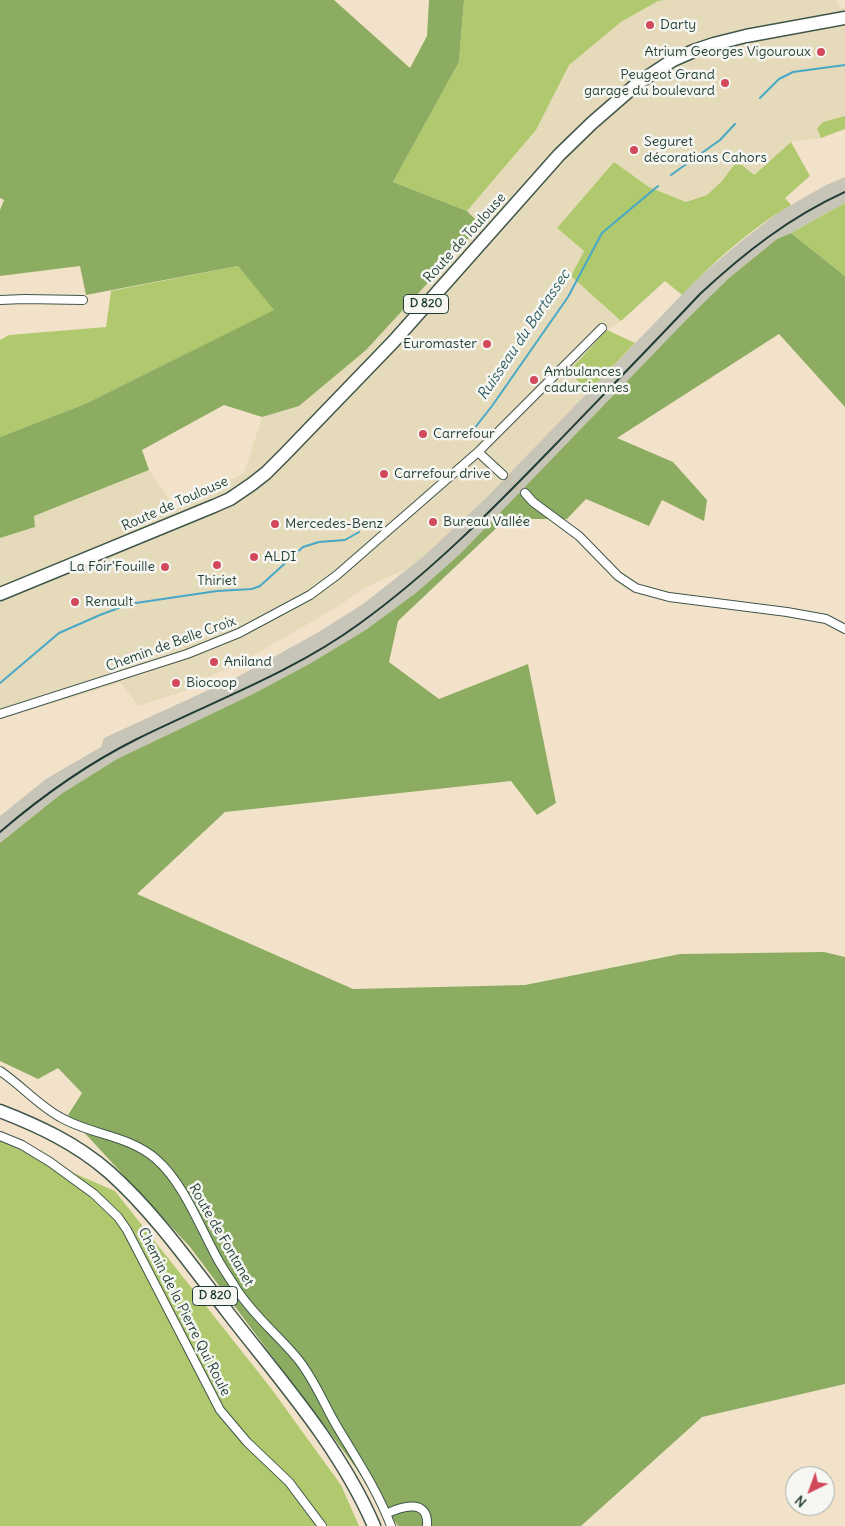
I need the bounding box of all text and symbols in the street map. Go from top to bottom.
place label: Darty [660,17,696,33]
marker: Darty [644,19,656,31]
place label: Atrium Georges Vigouroux [644,44,811,60]
marker: Atrium Georges Vigouroux [815,46,827,58]
place label: Peugeot Grand garage du boulevard [584,67,715,100]
marker: Peugeot Grand garage du boulevard [719,77,731,89]
place label: Seguret décorations Cahors [644,134,767,166]
marker: Seguret décorations Cahors [628,144,640,156]
street label: Route de Toulouse [420,190,510,286]
water label: Ruisseau du Bartassec [474,267,574,403]
road number: D 820 [404,294,448,314]
place label: Euromaster [403,336,477,352]
marker: Euromaster [481,338,493,350]
place label: Ambulances cadurciennes [544,364,629,397]
marker: Ambulances cadurciennes [528,374,540,386]
place label: Carrefour [433,426,495,442]
marker: Carrefour [417,428,429,440]
place label: Carrefour drive [394,466,491,482]
marker: Carrefour drive [378,468,390,480]
street label: Route de Toulouse [119,473,231,535]
place label: Bureau Vallée [443,514,530,530]
place label: Mercedes-Benz [285,516,383,532]
marker: Bureau Vallée [427,516,439,528]
marker: Mercedes-Benz [269,518,281,530]
place label: ALDI [264,549,296,565]
marker: ALDI [248,551,260,563]
place label: La Foir'Fouille [69,559,155,575]
marker: Thiriet [211,559,223,571]
marker: La Foir'Fouille [159,561,171,573]
place label: Thiriet [197,573,237,589]
place label: Renault [85,594,133,610]
marker: Renault [69,596,81,608]
street label: Chemin de Belle Croix [104,613,238,675]
place label: Aniland [224,654,272,670]
marker: Aniland [208,656,220,668]
place label: Biocoop [186,675,237,691]
marker: Biocoop [170,677,182,689]
street label: Route de Fontanet [185,1181,257,1289]
street label: Chemin de la Pierre Qui Roule [134,1225,234,1399]
road number: D 820 [192,1286,238,1305]
north arrow [785,1466,835,1516]
text: N [791,1491,810,1511]

